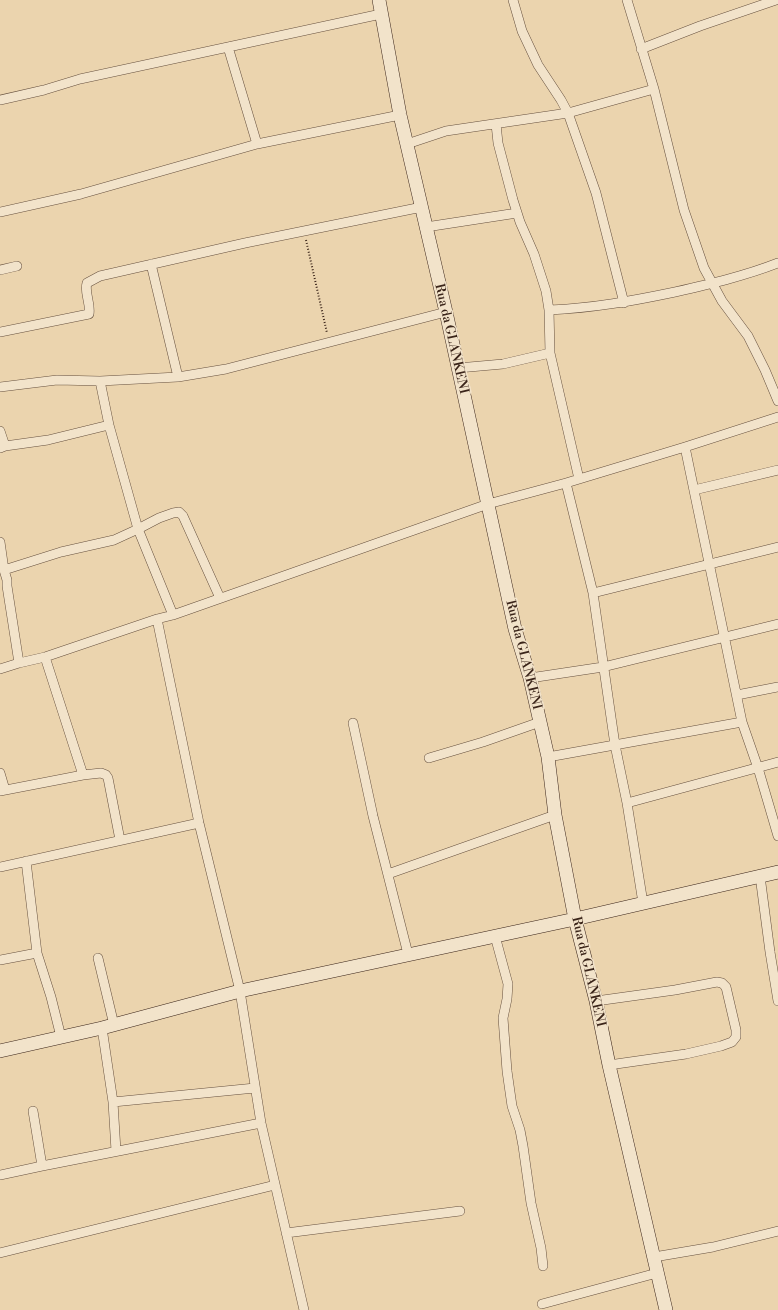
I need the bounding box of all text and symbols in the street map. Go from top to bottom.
street label: Rua da GLANKENI [431,282,471,396]
street label: Rua da GLANKENI [502,598,544,712]
street label: Rua da GLANKENI [568,915,608,1029]

